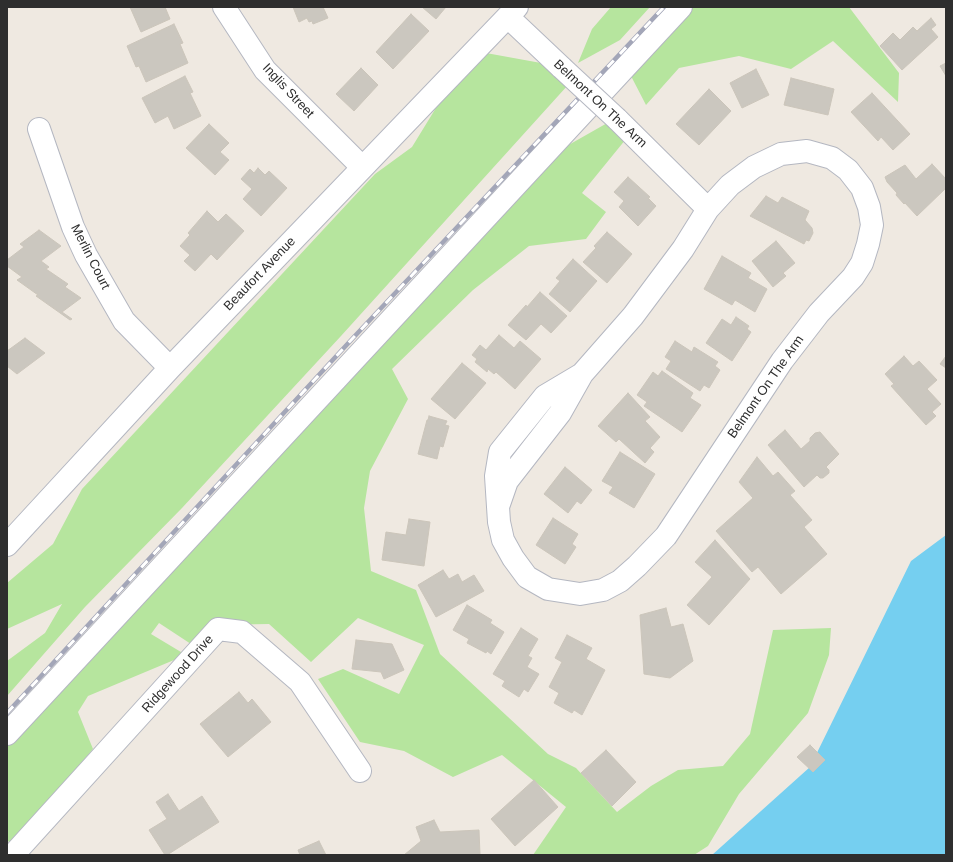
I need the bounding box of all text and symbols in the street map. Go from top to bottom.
street label: Belmont On The Arm [550,57,650,151]
street label: Inglis Street [259,61,317,121]
street label: Merlin Court [67,222,113,292]
street label: Beaufort Avenue [221,234,299,314]
street label: Belmont On The Arm [725,333,807,441]
street label: Ridgewood Drive [139,632,217,716]

